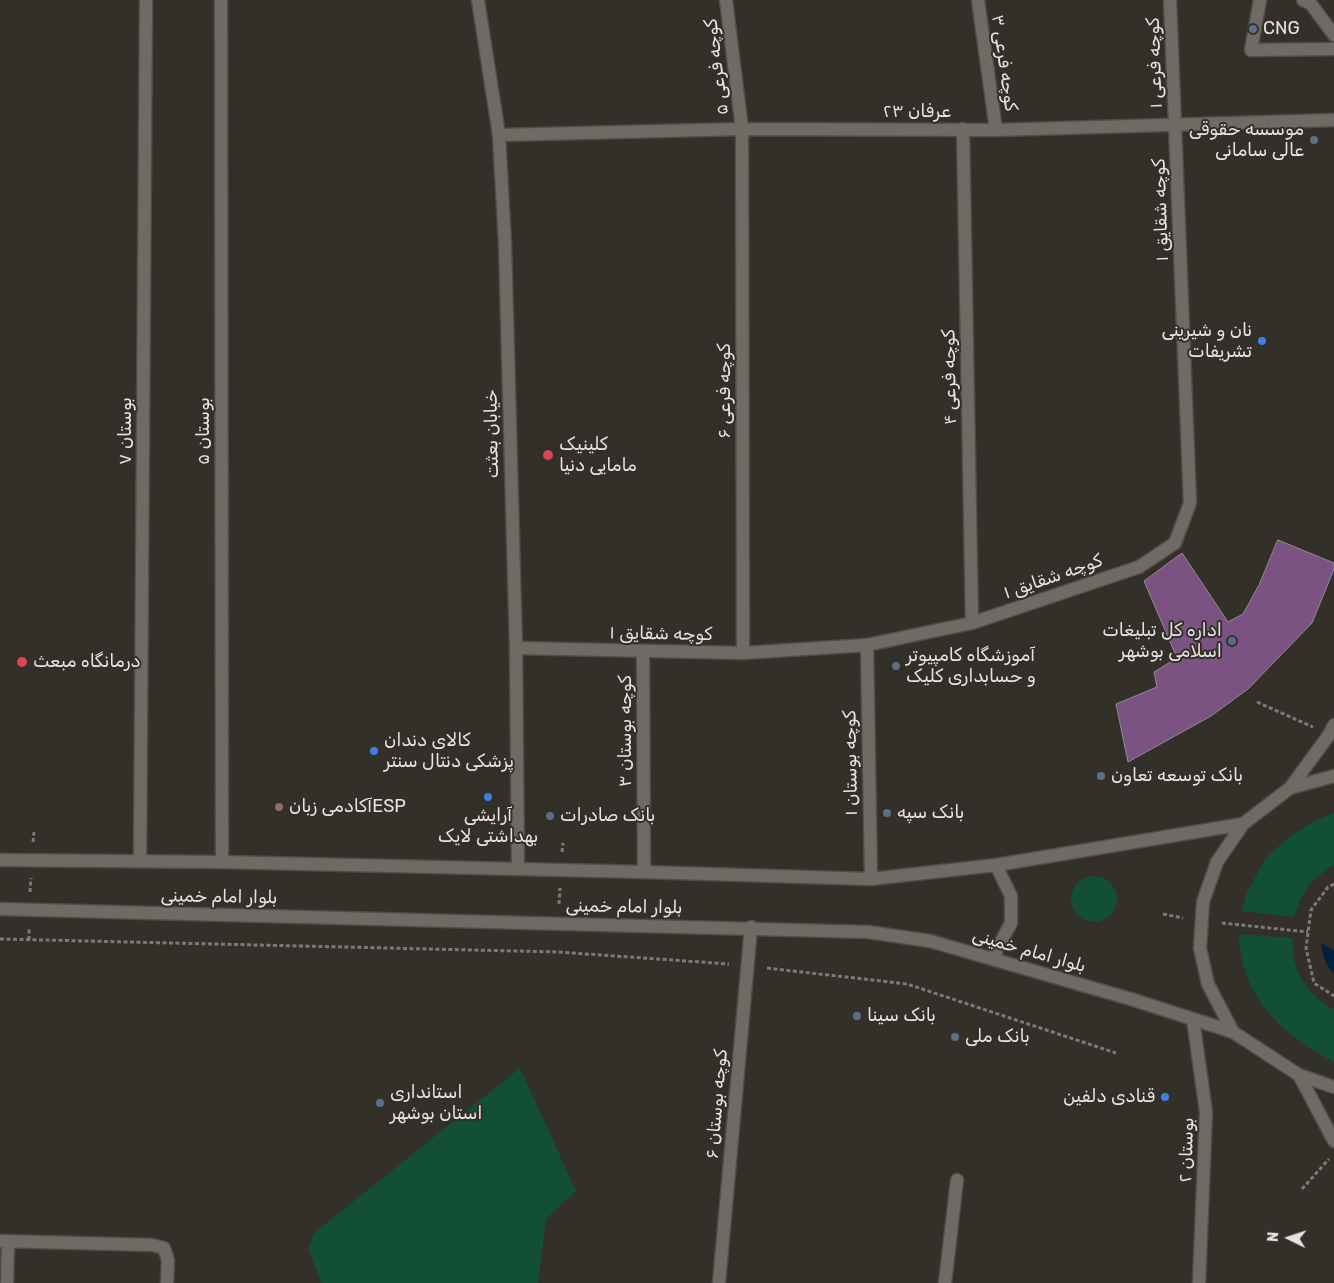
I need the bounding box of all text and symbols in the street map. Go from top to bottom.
street label: کوچه فرعی ۳ [987,13,1021,113]
street label: کوچه فرعی ۱ [1143,17,1167,109]
street label: کوچه فرعی ۵ [700,18,734,116]
place label: CNG [1263,18,1300,40]
marker: CNG [1247,23,1259,35]
street label: عرفان ۲۳ [883,101,951,123]
place label: موسسه حقوقی عالی سامانی [1189,119,1304,162]
marker: موسسه حقوقی عالی سامانی [1308,134,1320,146]
street label: کوچه شقایق ۱ [1148,158,1174,262]
place label: نان و شیرینی تشریفات [1161,320,1252,362]
street label: کوچه فرعی ۴ [938,329,962,425]
marker: نان و شیرینی تشریفات [1256,335,1268,347]
street label: کوچه فرعی ۶ [714,343,736,439]
street label: خیابان بعثت [480,389,504,479]
street label: بوستان ۷ [115,397,137,465]
street label: بوستان ۵ [193,397,215,465]
place label: کلینیک مامایی دنیا [559,434,637,476]
marker: کلینیک مامایی دنیا [541,448,555,462]
street label: کوچه شقایق ۱ [1001,550,1105,604]
place label: اداره کل تبلیغات اسلامی بوشهر [1102,620,1222,662]
street label: کوچه شقایق ۱ [609,622,713,646]
marker: اداره کل تبلیغات اسلامی بوشهر [1226,635,1238,647]
place label: آموزشگاه کامپیوتر و حسابداری کلیک [906,645,1036,688]
place label: درمانگاه مبعث [33,651,140,673]
marker: درمانگاه مبعث [15,655,29,669]
marker: آموزشگاه کامپیوتر و حسابداری کلیک [890,660,902,672]
street label: کوچه بوستان ۳ [615,675,637,787]
street label: کوچه بوستان ۱ [839,710,863,816]
place label: کالای دندان پزشکی دنتال سنتر [384,730,514,772]
marker: کالای دندان پزشکی دنتال سنتر [368,745,380,757]
place label: بانک توسعه تعاون [1111,765,1243,787]
marker: بانک توسعه تعاون [1095,770,1107,782]
marker: آرایشی بهداشتی لایک [482,791,494,803]
place label: آکادمی زبانESP [289,796,406,818]
marker: آکادمی زبانESP [273,801,285,813]
place label: بانک سپه [897,802,964,824]
place label: آرایشی بهداشتی لایک [438,805,538,848]
place label: بانک صادرات [560,805,655,827]
marker: بانک سپه [881,807,893,819]
marker: بانک صادرات [544,810,556,822]
street label: بلوار امام خمینی [160,885,278,909]
street label: بلوار امام خمینی [565,895,683,919]
street label: بلوار امام خمینی [970,924,1088,978]
place label: بانک سینا [867,1005,936,1027]
marker: بانک سینا [851,1010,863,1022]
place label: بانک ملی [965,1026,1030,1048]
marker: بانک ملی [949,1031,961,1043]
street label: کوچه بوستان ۶ [701,1048,733,1160]
place label: استانداری استان بوشهر [390,1082,483,1124]
place label: قنادی دلفین [1063,1086,1155,1108]
marker: قنادی دلفین [1159,1091,1171,1103]
marker: استانداری استان بوشهر [374,1097,386,1109]
street label: بوستان ۲ [1175,1117,1199,1183]
north arrow [1264,1213,1314,1263]
text: N [1265,1231,1282,1243]

